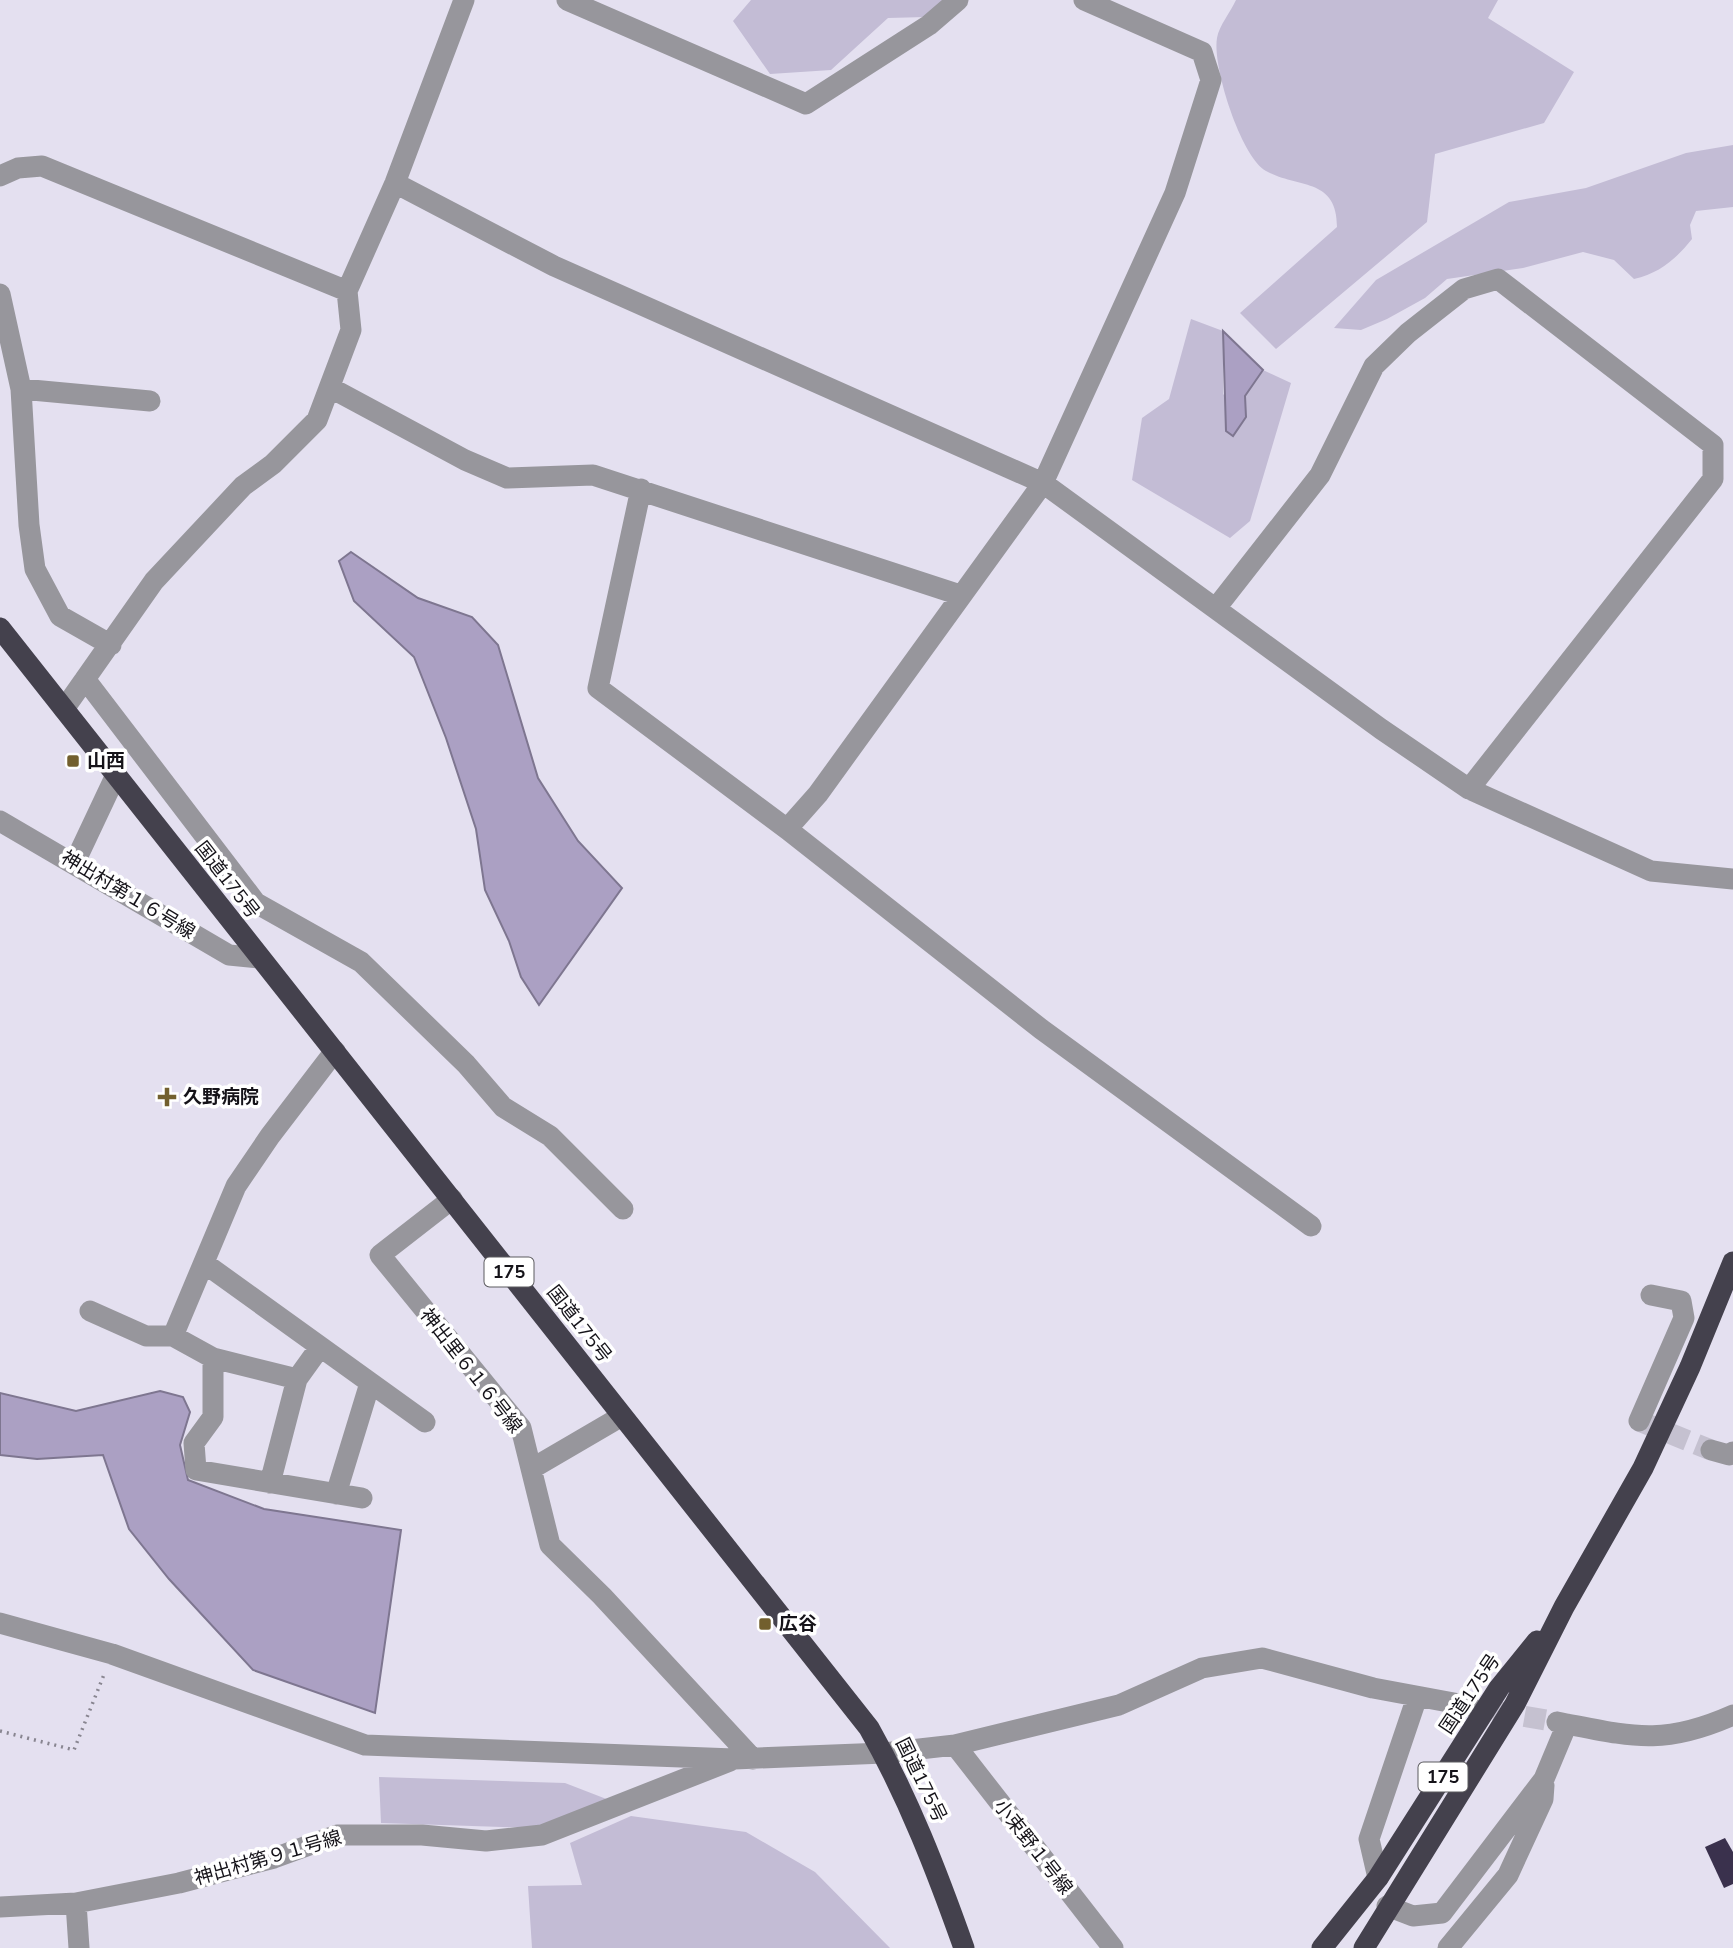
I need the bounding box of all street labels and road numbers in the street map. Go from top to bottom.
street label: 国道175号 [189,836,265,924]
street label: 神出村第１６号線 [56,845,200,945]
road number: 175 [484,1258,534,1287]
street label: 国道175号 [541,1280,617,1368]
street label: 神出里６１６号線 [414,1303,528,1439]
street label: 国道175号 [1434,1649,1506,1739]
street label: 国道175号 [889,1733,953,1827]
road number: 175 [1418,1762,1468,1792]
street label: 小束野１号線 [988,1794,1078,1900]
street label: 神出村第９１号線 [191,1825,345,1891]

